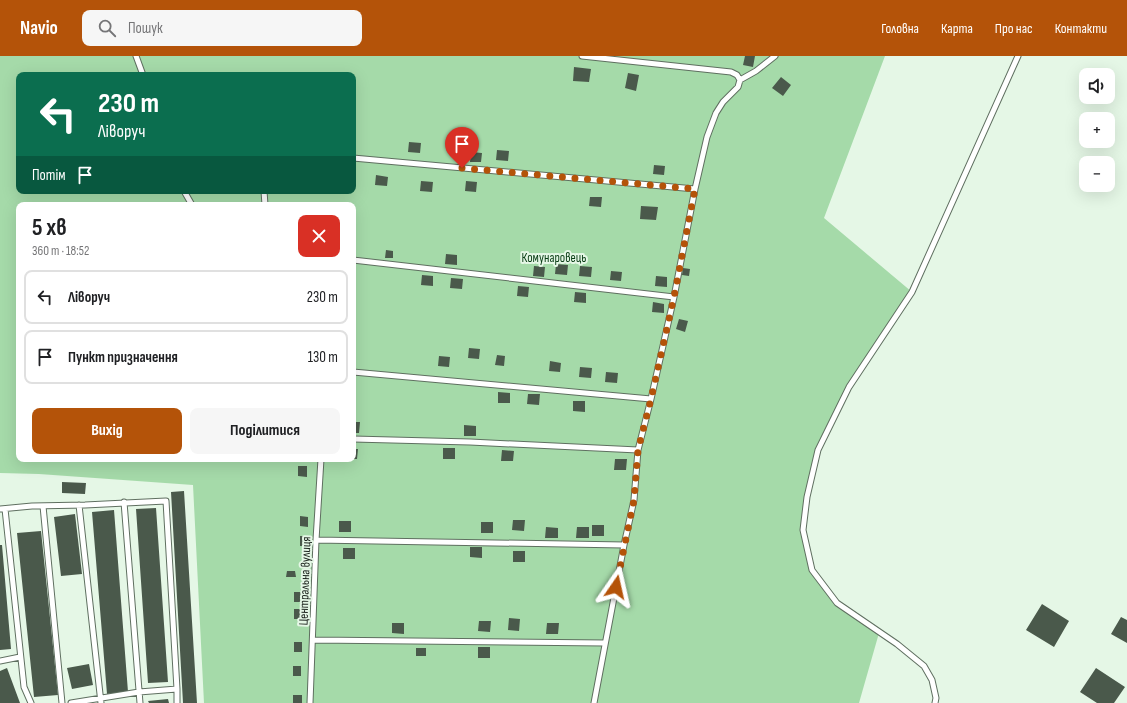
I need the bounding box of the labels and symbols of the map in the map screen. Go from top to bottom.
pin [445,127,479,168]
park label: Комунаровець [521,250,587,266]
street label: Центральна вулиця [295,536,315,626]
position arrow [595,566,637,608]

